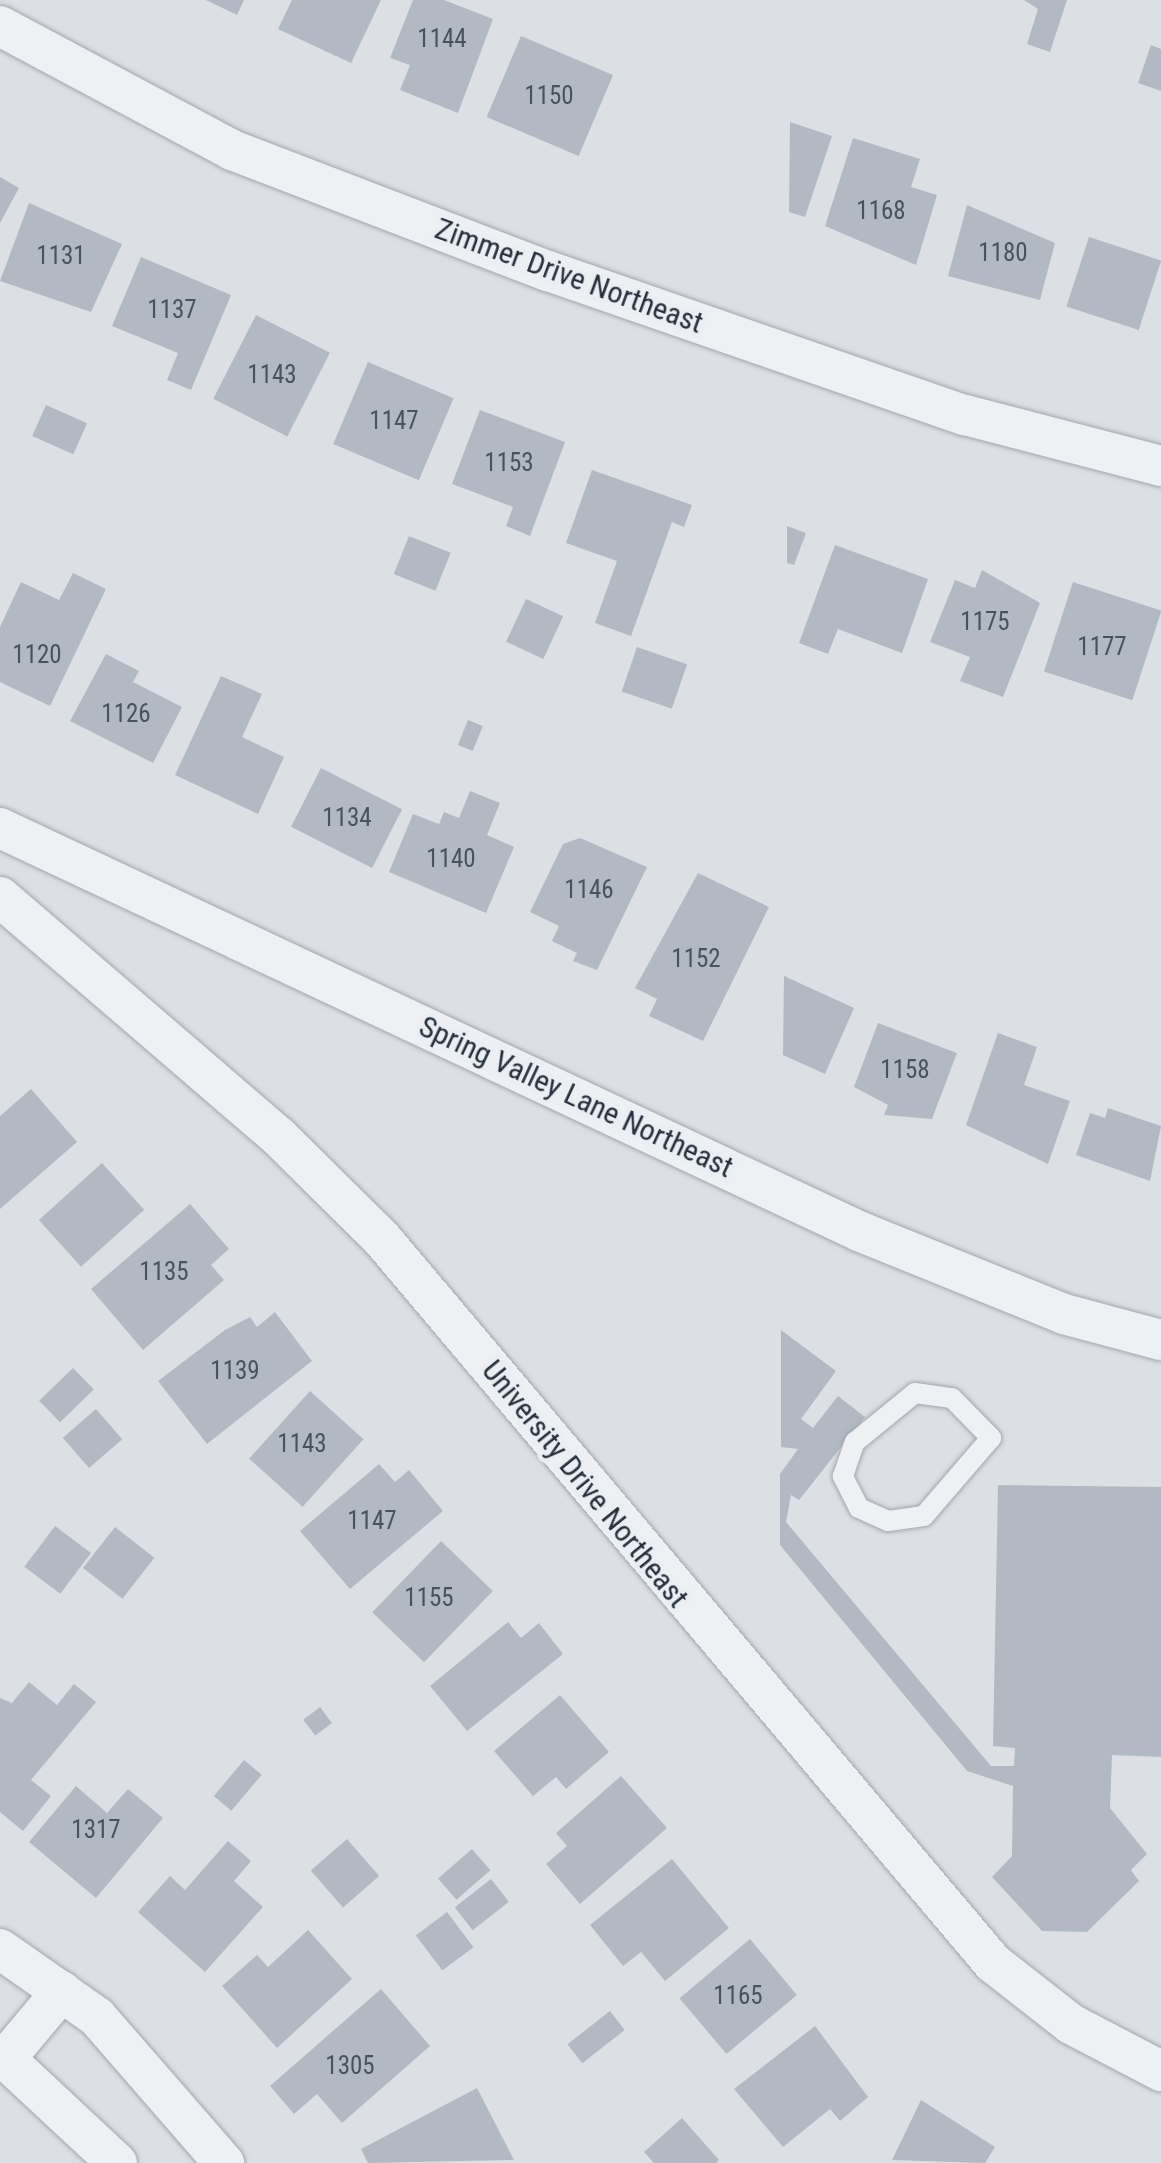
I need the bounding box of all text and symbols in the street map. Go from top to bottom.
house number: 1144 [417,24,467,54]
house number: 1150 [524,81,574,111]
house number: 1168 [856,196,906,226]
street label: Zimmer Drive Northeast [430,211,708,341]
house number: 1180 [978,238,1028,268]
house number: 1131 [36,241,86,271]
house number: 1137 [147,295,197,325]
house number: 1143 [247,360,297,390]
house number: 1147 [369,406,419,436]
house number: 1153 [484,448,534,478]
house number: 1175 [960,607,1010,637]
house number: 1177 [1077,632,1127,662]
house number: 1120 [12,640,62,670]
house number: 1126 [101,699,151,729]
house number: 1134 [322,803,372,833]
house number: 1140 [426,844,476,874]
house number: 1146 [564,875,614,905]
house number: 1152 [671,944,721,974]
street label: Spring Valley Lane Northeast [413,1008,739,1186]
house number: 1158 [880,1055,930,1085]
house number: 1135 [139,1257,189,1287]
street label: University Drive Northeast [474,1353,696,1615]
house number: 1139 [210,1356,260,1386]
house number: 1143 [277,1429,327,1459]
house number: 1147 [347,1506,397,1536]
house number: 1155 [404,1583,454,1613]
house number: 1317 [71,1815,121,1845]
house number: 1165 [713,1981,763,2011]
house number: 1305 [325,2051,375,2081]

